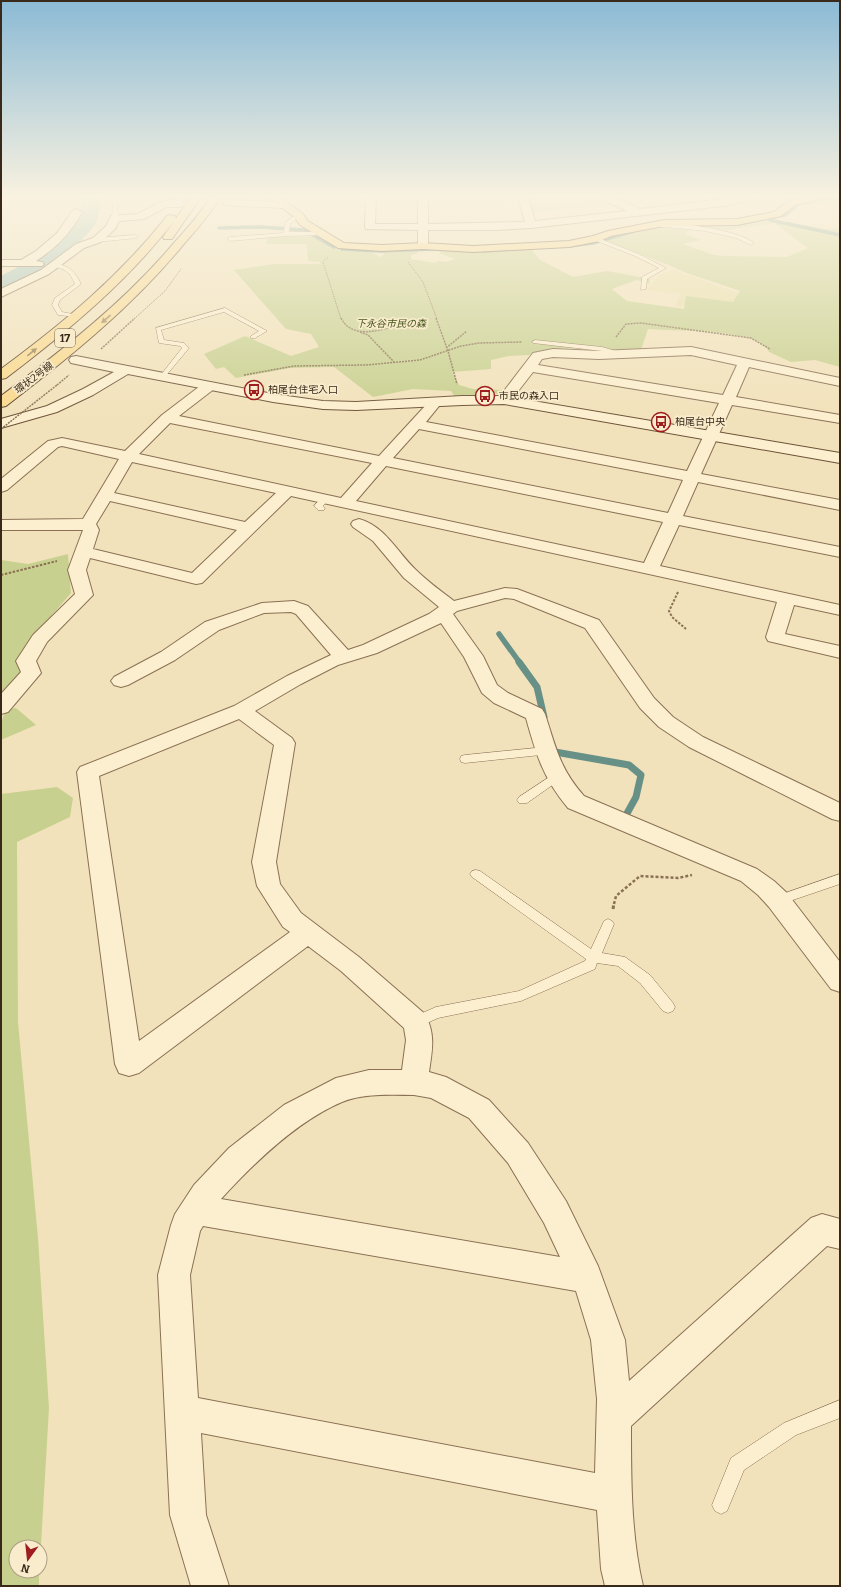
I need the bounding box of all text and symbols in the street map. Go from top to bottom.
one-way arrow [101,315,111,324]
park label: 下永谷市民の森 [356,318,427,330]
road number: 17 [55,329,75,347]
one-way arrow [27,347,37,356]
street label: 環状2号線 [12,360,56,396]
bus stop icon: 柏尾台住宅入口 [243,379,265,401]
place label: 柏尾台住宅入口 [268,384,338,396]
bus stop icon: 市民の森入口 [474,385,496,407]
place label: 市民の森入口 [499,390,559,402]
bus stop icon: 柏尾台中央 [650,411,672,433]
place label: 柏尾台中央 [675,416,726,428]
north arrow [8,1539,48,1579]
text: N [19,1561,31,1576]

